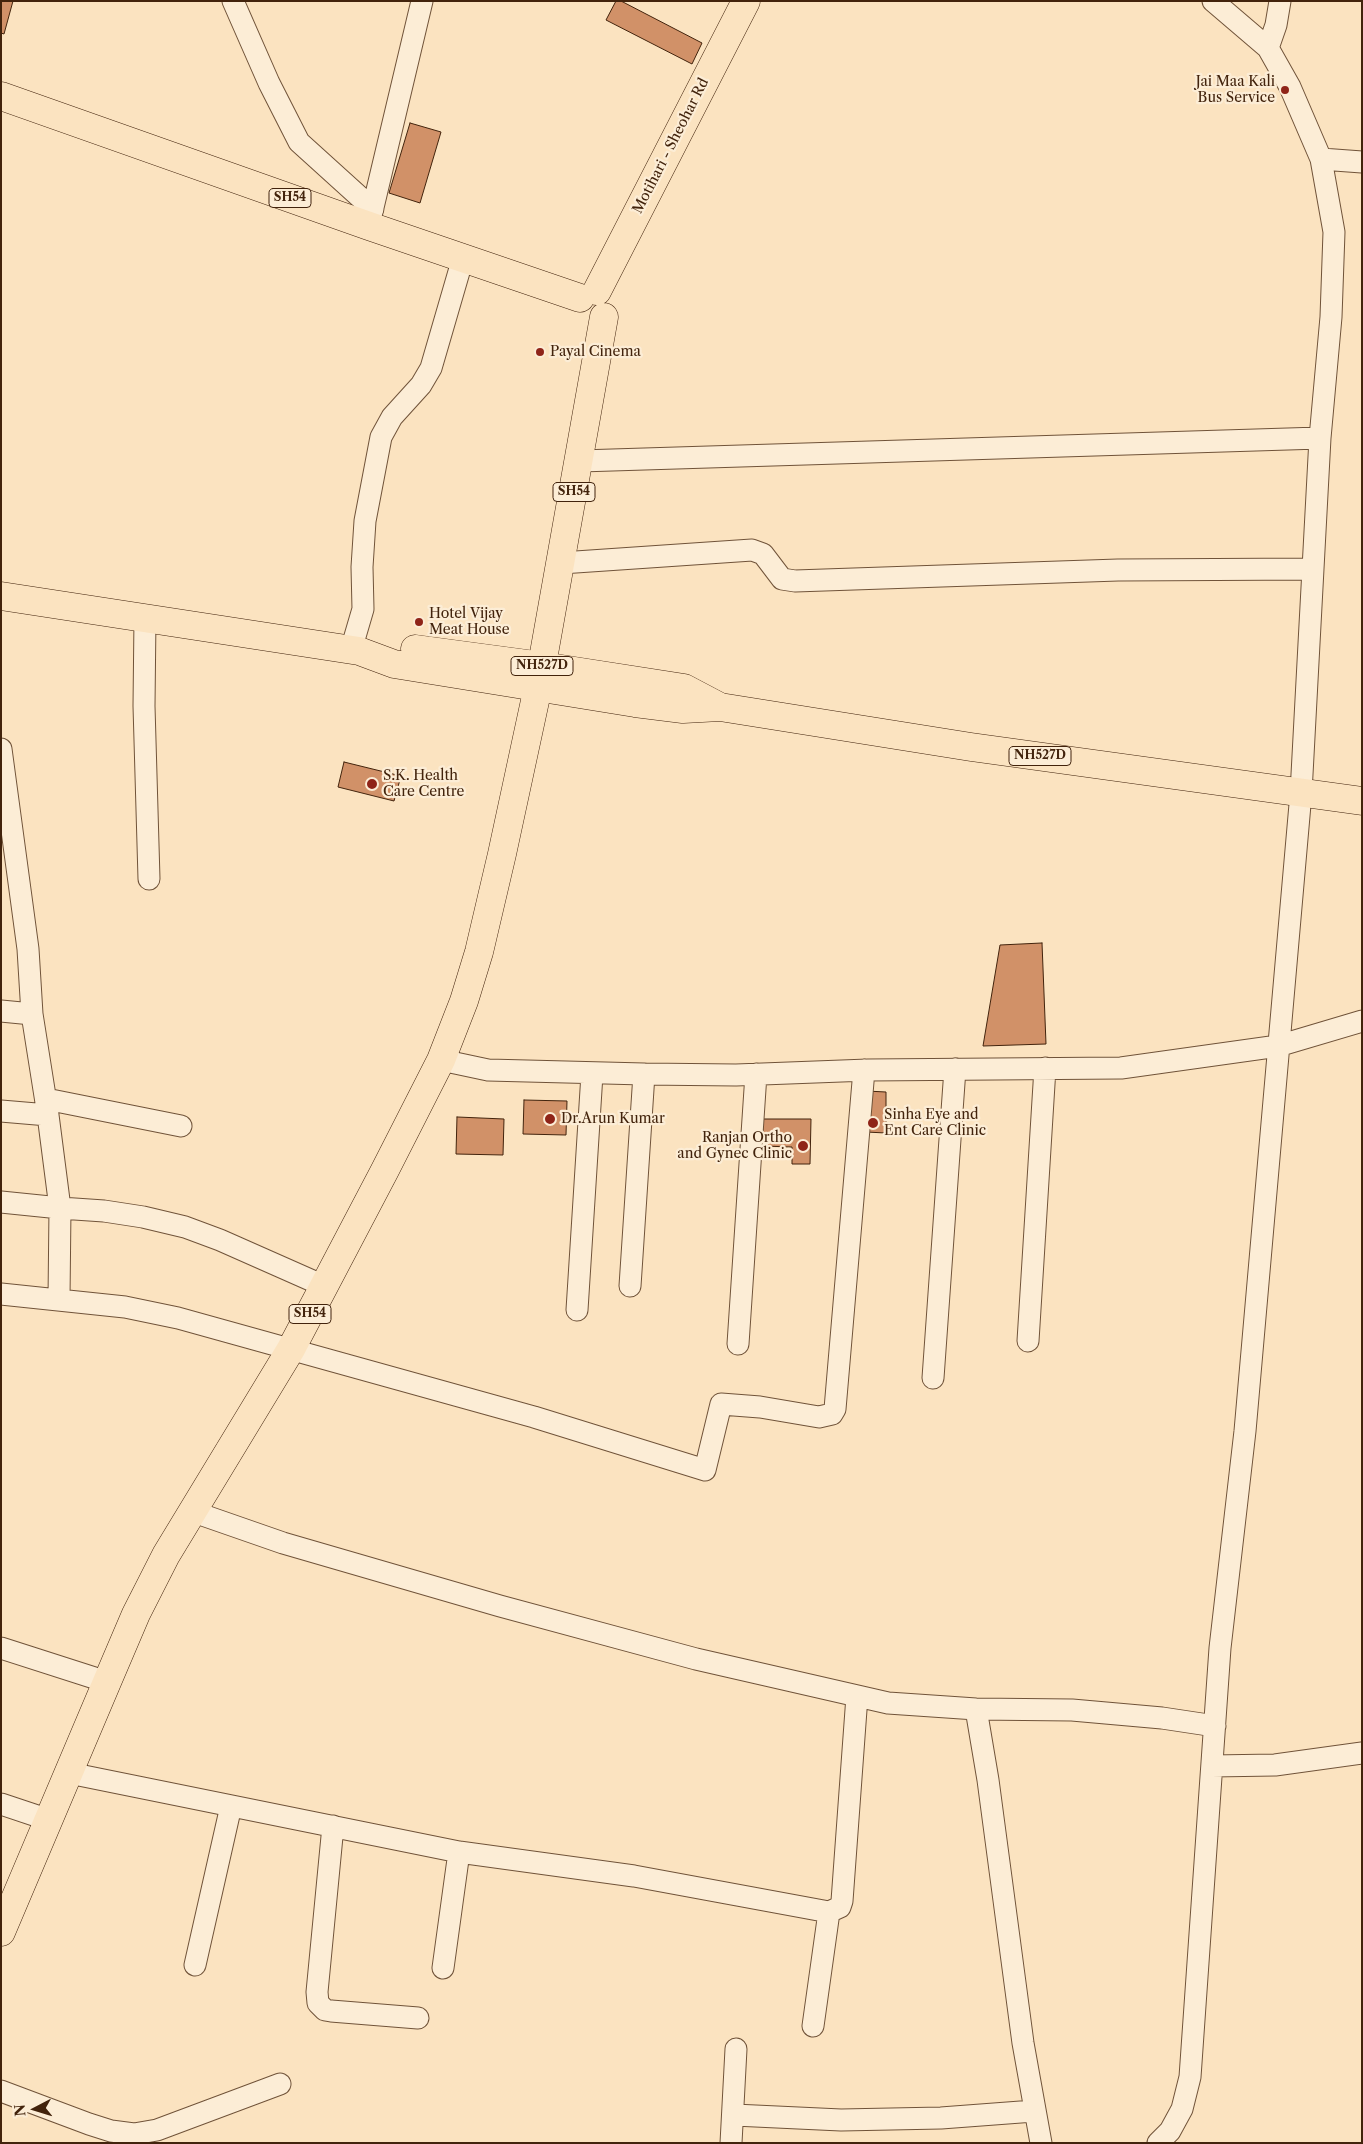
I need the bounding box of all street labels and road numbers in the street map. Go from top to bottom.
street label: Motihari - Sheohar Rd [629,75,713,217]
road number: SH54 [269,188,311,208]
road number: SH54 [553,482,595,502]
road number: NH527D [511,656,573,676]
road number: NH527D [1009,746,1071,766]
road number: SH54 [289,1305,331,1324]

